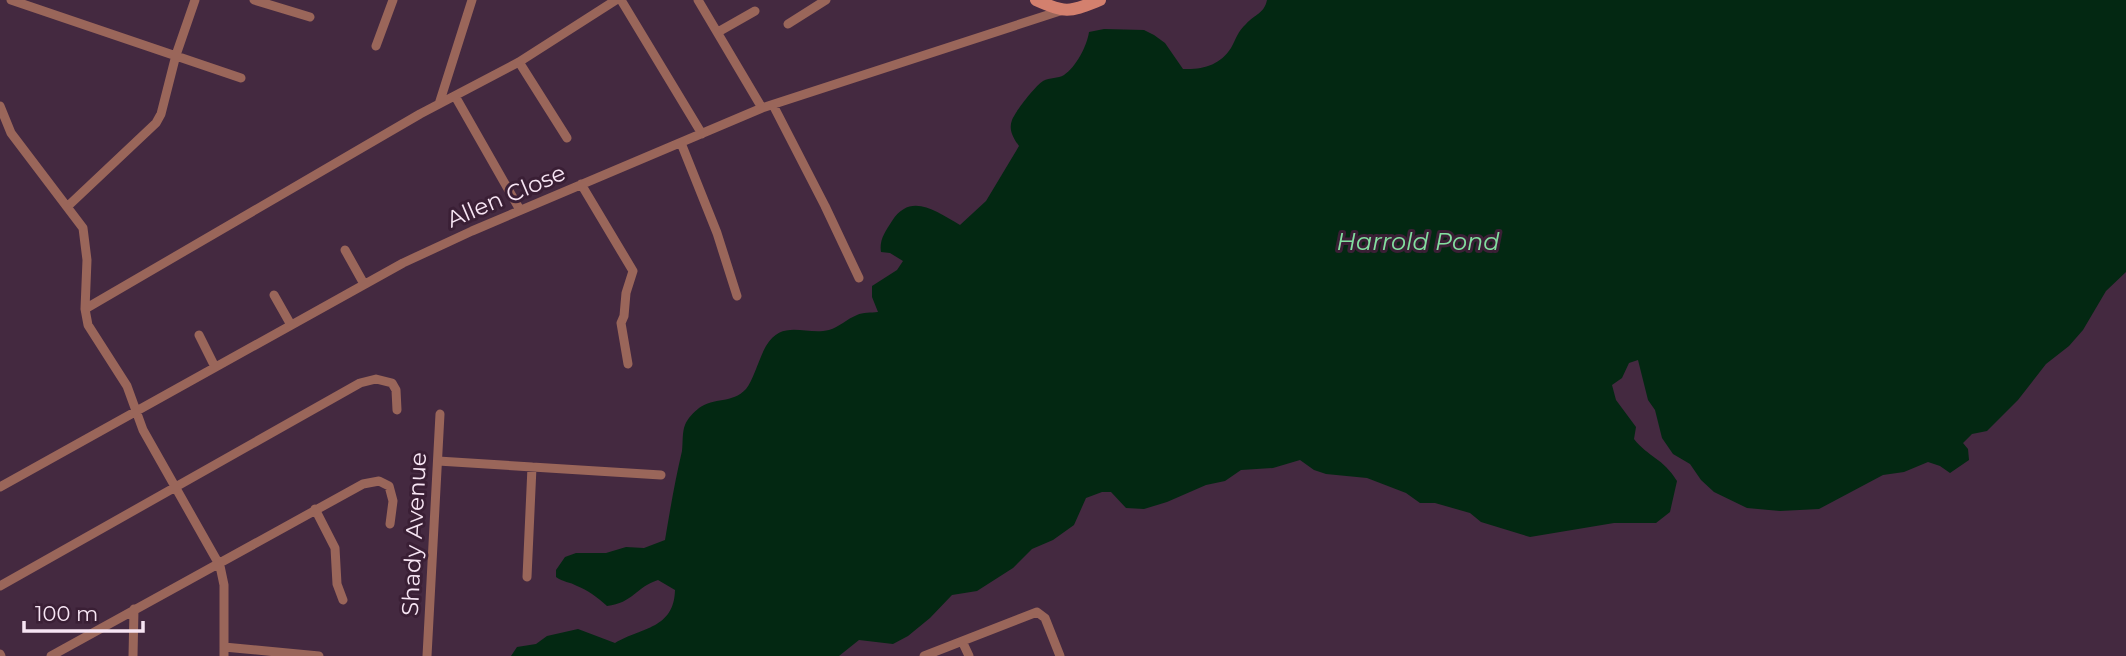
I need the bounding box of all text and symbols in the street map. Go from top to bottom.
street label: Allen Close [442,158,570,234]
water label: Harrold Pond [1336,227,1500,256]
street label: Shady Avenue [396,451,432,617]
scale bar [24,590,144,634]
text: 100 m [35,601,98,626]

